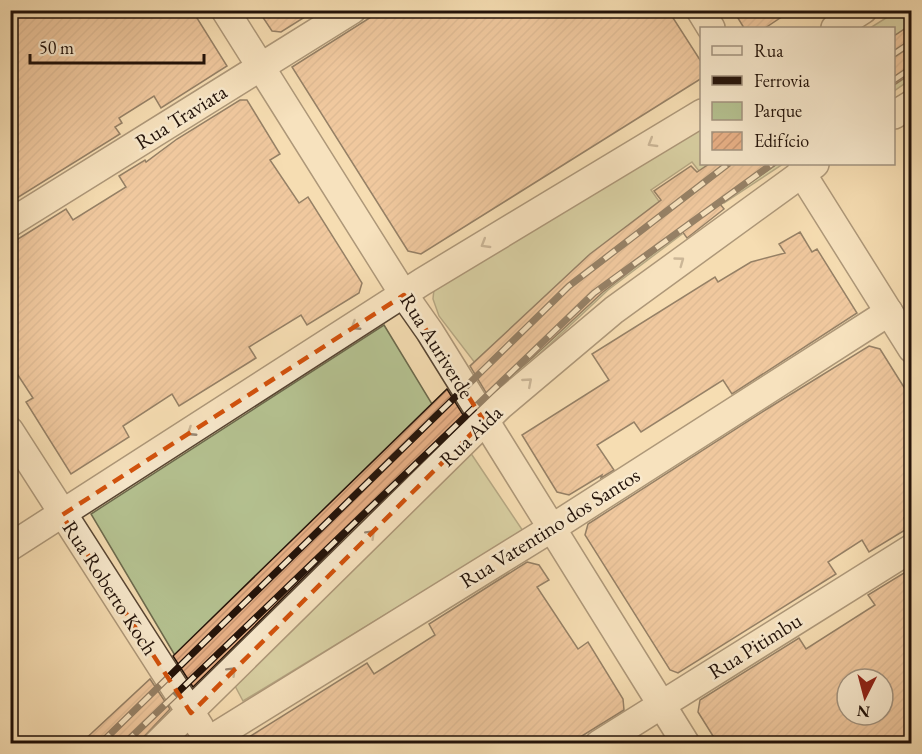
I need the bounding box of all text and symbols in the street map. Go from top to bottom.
scale bar [30,27,204,65]
legend [700,27,895,165]
text: 50 m [39,36,74,59]
text: Rua [754,39,784,62]
text: Ferrovia [754,69,811,92]
street label: Rua Traviata [130,77,232,155]
text: Parque [754,99,802,122]
text: Edifício [754,129,809,152]
one-way arrow [647,136,658,147]
one-way arrow [481,237,491,249]
one-way arrow [674,257,685,268]
street label: Rua Auriverde [394,288,480,403]
one-way arrow [351,319,362,330]
one-way arrow [521,379,532,390]
street label: Rua Aida [433,399,508,472]
one-way arrow [187,425,198,436]
street label: Rua Vatentino dos Santos [455,461,645,594]
street label: Rua Roberto Koch [57,515,164,660]
one-way arrow [364,530,374,541]
street label: Rua Pitimbu [703,606,807,685]
north arrow [835,667,895,727]
one-way arrow [225,668,236,679]
text: N [856,700,871,723]

